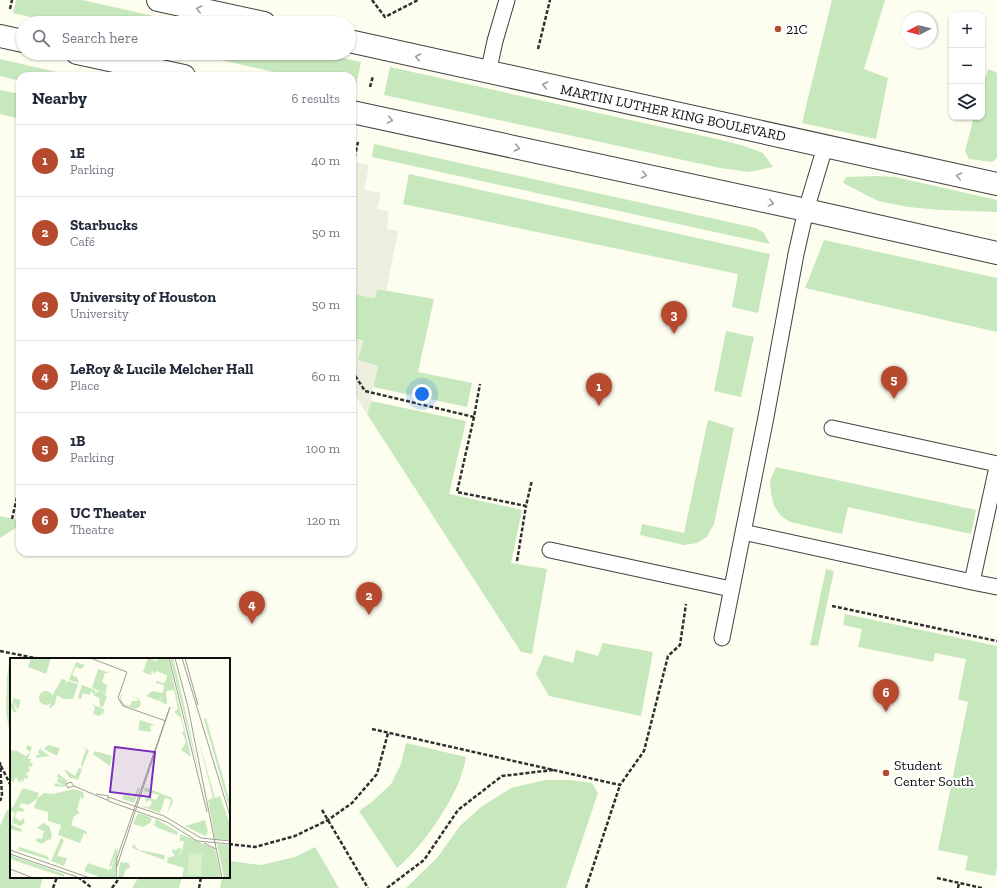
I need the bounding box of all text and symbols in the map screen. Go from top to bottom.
one-way arrow [195,5,202,13]
north arrow [901,12,937,48]
map controls [949,12,985,120]
button: + [949,12,985,48]
search box [16,16,356,60]
place label: 21C [786,21,807,38]
marker: 21C [773,24,783,34]
icon: search [30,27,52,49]
text: Search here [62,29,138,47]
button: − [949,48,985,84]
one-way arrow [415,53,421,61]
one-way arrow [542,81,548,89]
street label: MARTIN LUTHER KING BOULEVARD [559,81,787,145]
button: layers [949,84,985,120]
text: Nearby [32,88,87,108]
text: 6 results [292,91,340,106]
one-way arrow [387,116,393,124]
one-way arrow [514,143,520,151]
text: 1E [70,144,85,162]
text: 1 [42,153,48,168]
text: 40 m [311,153,340,168]
text: Parking [70,162,114,177]
one-way arrow [641,171,647,179]
one-way arrow [956,173,962,181]
one-way arrow [768,198,775,206]
text: Starbucks [70,216,138,234]
text: 2 [42,225,48,240]
text: 50 m [312,225,340,240]
text: Café [70,234,95,249]
text: University of Houston [70,288,216,306]
text: 3 [42,297,48,312]
text: 50 m [312,297,340,312]
pin: 3 [661,301,687,334]
text: University [70,306,129,321]
text: LeRoy & Lucile Melcher Hall [70,360,254,378]
pin: 5 [881,366,907,399]
text: 4 [41,369,49,384]
text: 60 m [311,369,340,384]
pin: 1 [586,373,612,406]
text: Place [70,378,99,393]
your location [412,384,432,404]
text: 1B [70,432,85,450]
text: 5 [42,441,48,456]
text: 100 m [306,441,340,456]
text: Parking [70,450,114,465]
text: UC Theater [70,504,146,522]
text: 6 [42,513,48,528]
text: 120 m [307,513,340,528]
text: Theatre [70,522,114,537]
pin: 2 [356,582,382,615]
pin: 4 [239,591,265,624]
inset map [10,658,230,878]
pin: 6 [873,679,899,712]
place label: Student Center South [894,757,974,790]
marker: Student Center South [881,768,891,778]

